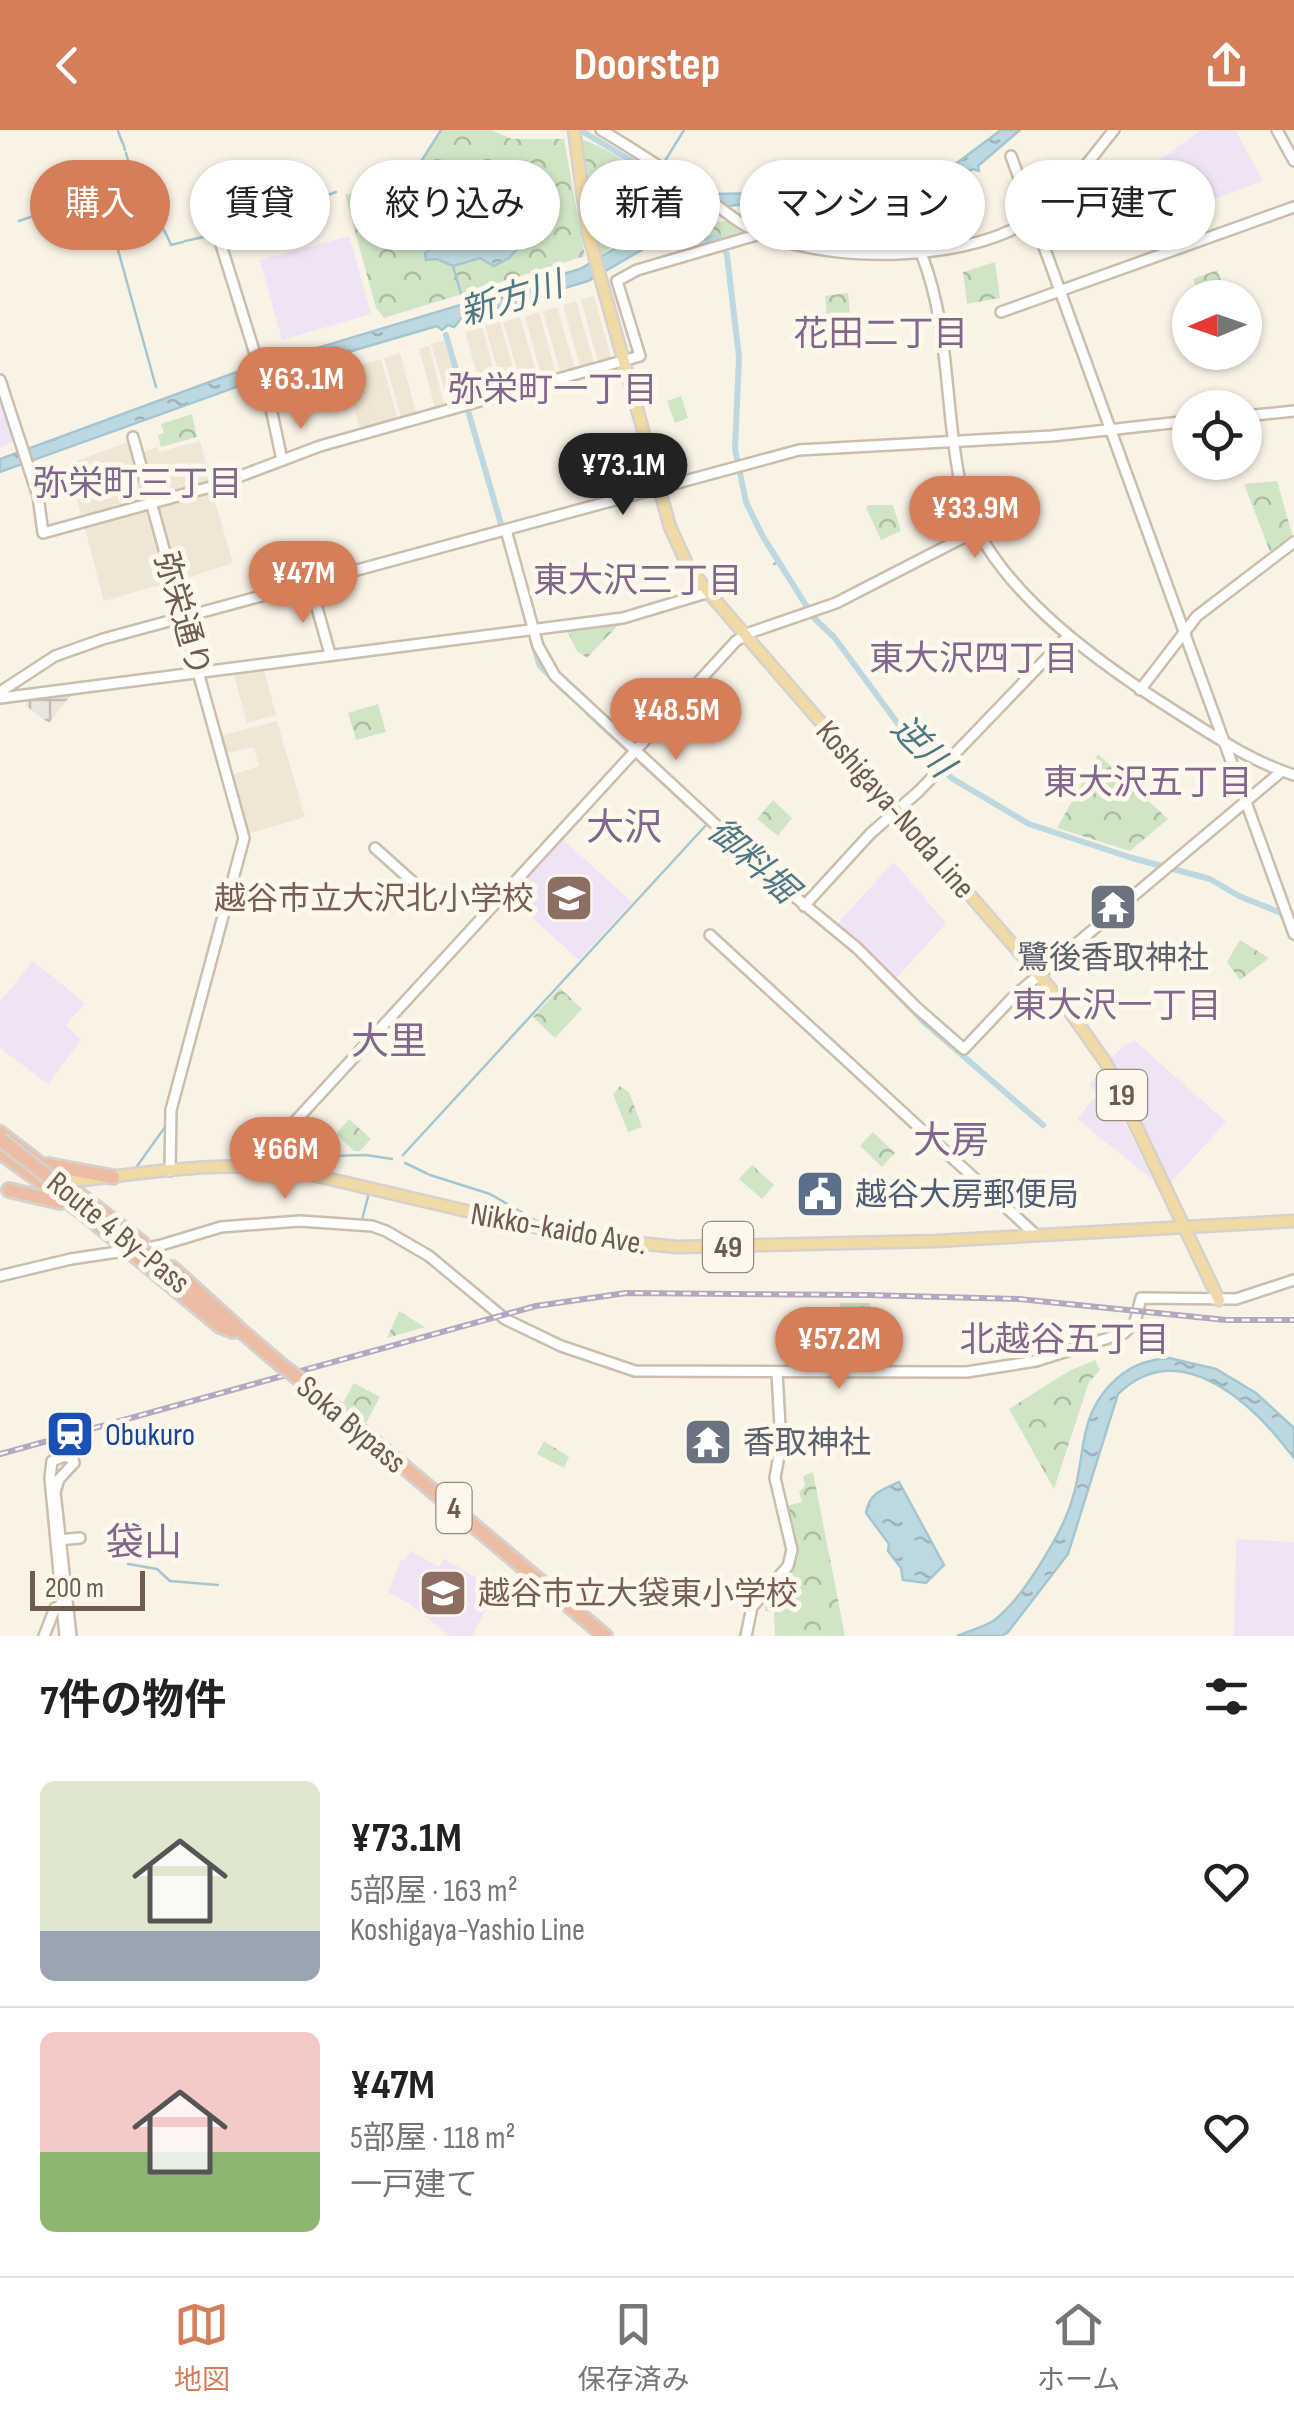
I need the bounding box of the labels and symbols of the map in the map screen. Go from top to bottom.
water label: 新方川 [455,262,572,335]
north arrow [1172,280,1262,370]
district label: 花田二丁目 [793,313,969,356]
pin: ¥63.1M [220,347,382,432]
district label: 弥栄町一丁目 [448,369,658,412]
pin: ¥73.1M [542,433,704,518]
district label: 弥栄町三丁目 [33,463,243,506]
pin: ¥33.9M [894,476,1056,561]
pin: ¥47M [244,541,362,626]
street label: 弥栄通り [145,548,218,681]
district label: 東大沢三丁目 [533,560,743,603]
district label: 東大沢四丁目 [869,638,1079,681]
pin: ¥48.5M [595,678,757,763]
water label: 逆川 [882,707,965,790]
street label: Koshigaya-Noda Line [807,713,983,907]
district label: 東大沢五丁目 [1043,762,1253,805]
district label: 大沢 [586,806,662,851]
water label: 御料堀 [699,810,809,916]
school or university icon: 越谷市立大沢北小学校 [543,872,595,924]
place label: 越谷市立大沢北小学校 [214,880,534,919]
temple icon: 鷺後香取神社 [1087,881,1139,933]
place label: 鷺後香取神社 [1017,939,1209,978]
district label: 東大沢一丁目 [1012,985,1222,1028]
district label: 大里 [351,1020,427,1065]
road number: 19 [1097,1070,1147,1120]
pin: ¥66M [226,1117,344,1202]
district label: 大房 [913,1119,989,1164]
street label: Route 4 By-Pass [39,1164,197,1303]
public building icon: 越谷大房郵便局 [794,1168,846,1220]
place label: 越谷大房郵便局 [855,1176,1079,1215]
street label: Nikko-kaido Ave. [468,1195,650,1264]
road number: 49 [703,1222,753,1272]
pin: ¥57.2M [758,1307,920,1392]
district label: 北越谷五丁目 [960,1319,1170,1362]
street label: Soka Bypass [288,1368,414,1482]
station icon: Obukuro [44,1408,96,1460]
place label: Obukuro [105,1416,195,1455]
temple icon: 香取神社 [682,1416,734,1468]
place label: 香取神社 [743,1424,871,1463]
road number: 4 [436,1483,472,1533]
district label: 袋山 [106,1521,182,1566]
scale bar [30,1566,145,1610]
school or university icon: 越谷市立大袋東小学校 [417,1567,469,1619]
place label: 越谷市立大袋東小学校 [478,1575,798,1614]

